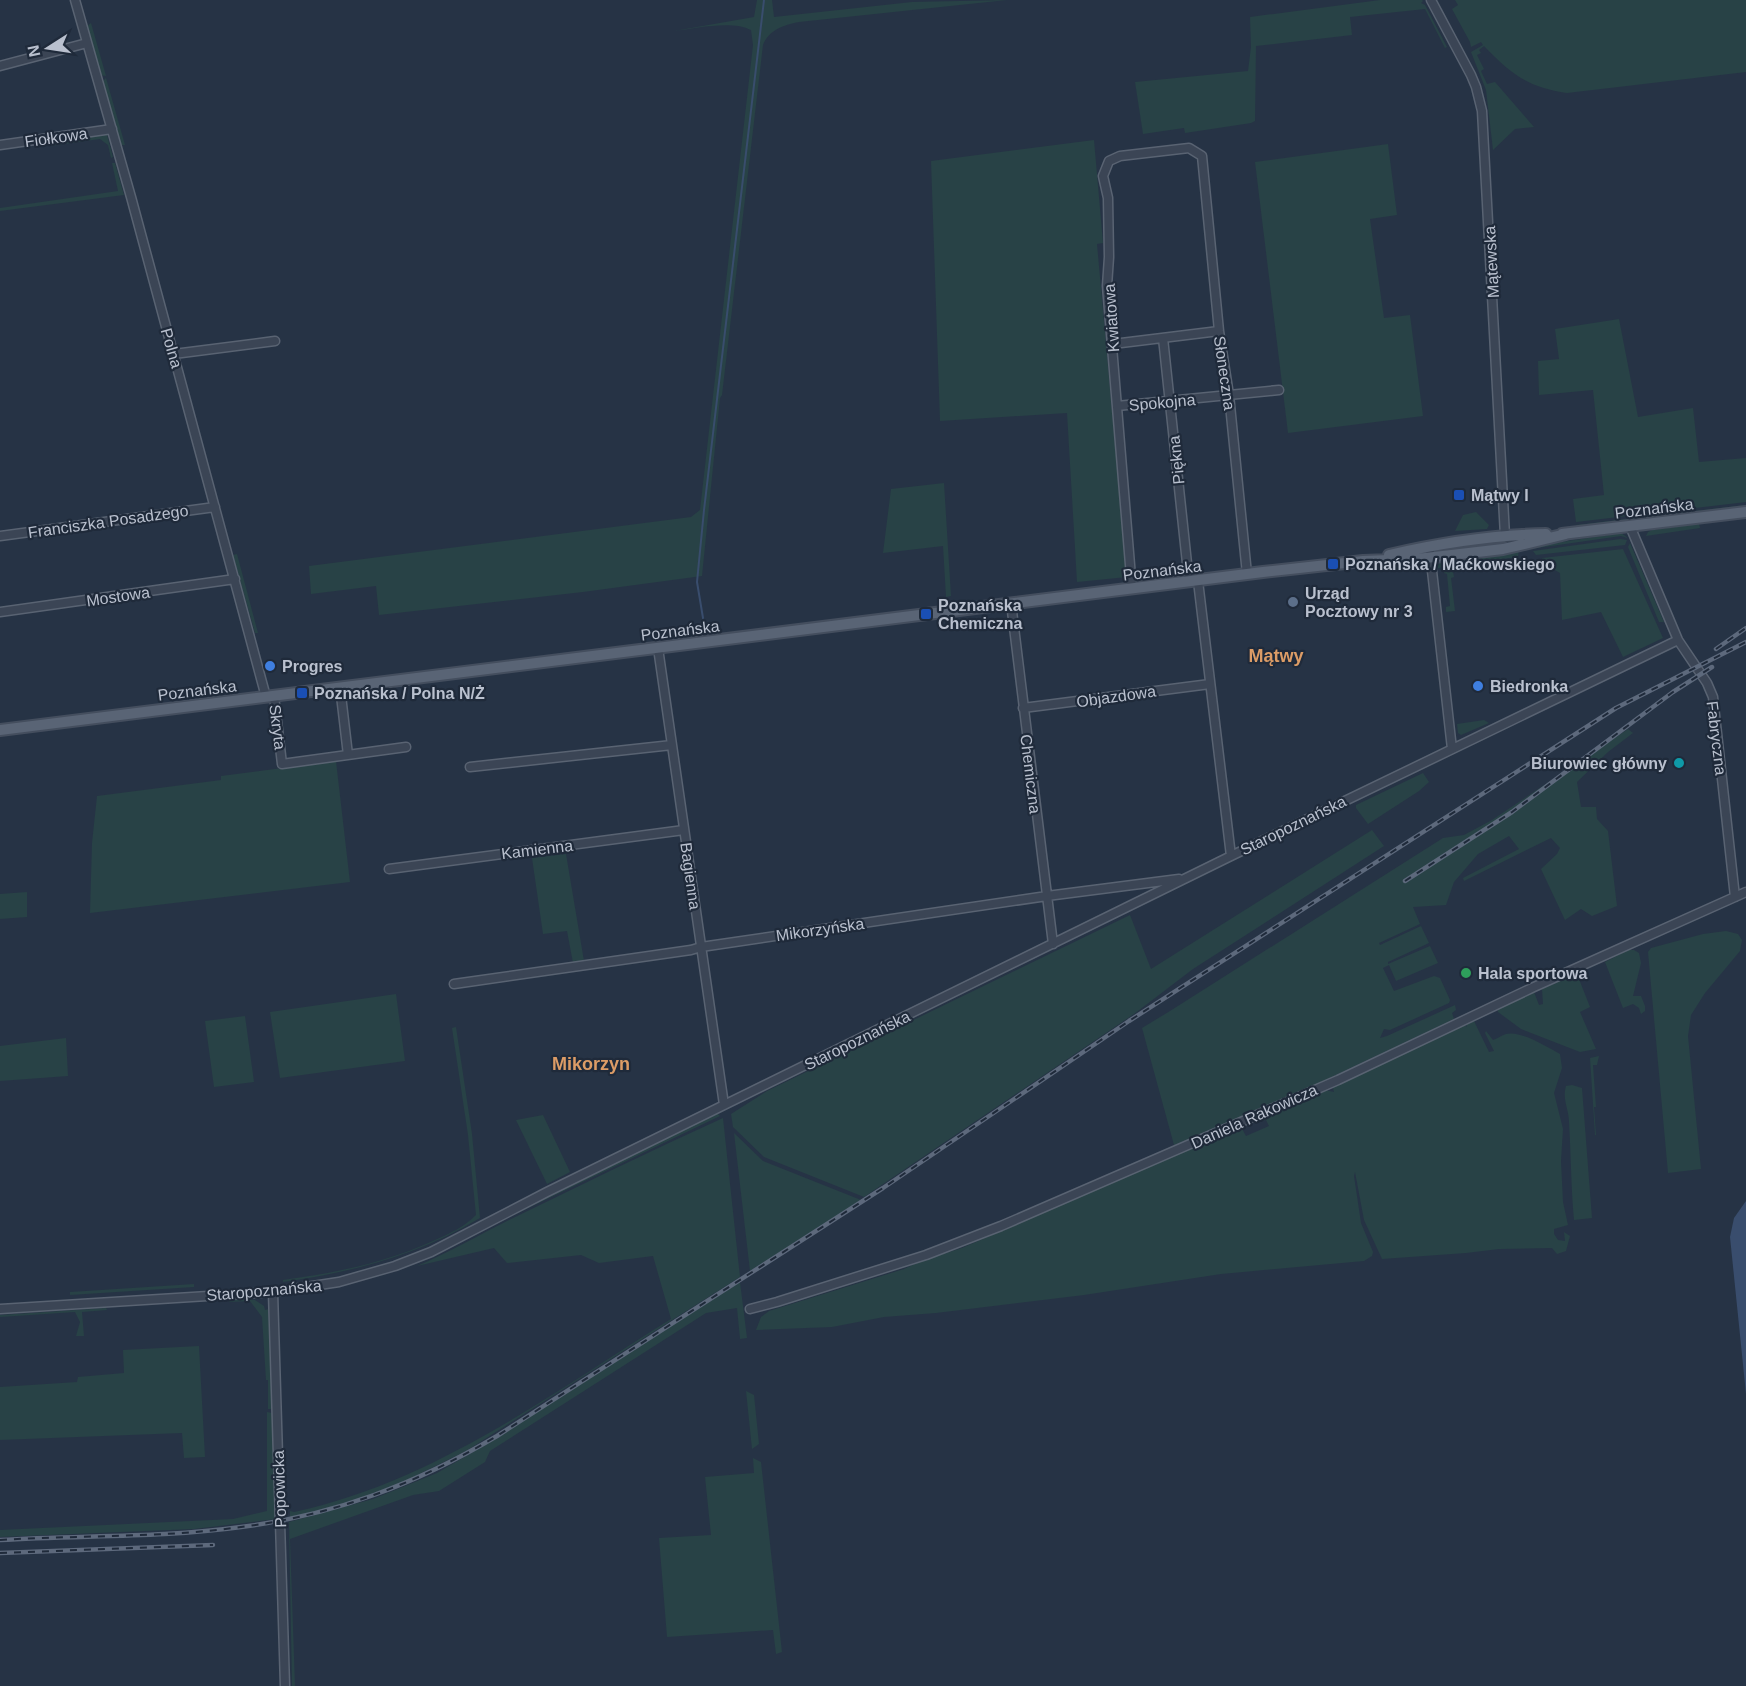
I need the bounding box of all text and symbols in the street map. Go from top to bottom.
north arrow [18,18,78,78]
text: N [24,44,43,58]
street label: Fiołkowa [24,125,89,150]
street label: Mątewska [1481,225,1502,298]
street label: Kwiatowa [1101,283,1122,353]
street label: Polna [158,326,185,370]
street label: Słoneczna [1211,335,1238,411]
street label: Spokojna [1128,391,1196,414]
street label: Piękna [1165,435,1188,485]
place label: Mątwy I [1471,487,1529,504]
marker: Mątwy I [1452,488,1466,502]
street label: Poznańska [1614,495,1694,522]
street label: Franciszka Posadzego [27,502,189,541]
place label: Poznańska / Maćkowskiego [1345,556,1555,573]
street label: Poznańska [1122,557,1202,584]
marker: Poznańska / Maćkowskiego [1326,557,1340,571]
street label: Mostowa [85,584,151,609]
place label: Urząd Pocztowy nr 3 [1305,585,1413,620]
marker: Urząd Pocztowy nr 3 [1286,595,1300,609]
place label: Poznańska Chemiczna [938,597,1023,632]
marker: Poznańska Chemiczna [919,607,933,621]
street label: Poznańska [640,617,720,644]
district label: Mątwy [1248,646,1304,666]
place label: Progres [282,658,343,675]
marker: Progres [263,659,277,673]
street label: Poznańska [157,677,237,704]
place label: Biedronka [1490,678,1568,695]
marker: Biedronka [1471,679,1485,693]
street label: Objazdowa [1075,682,1157,710]
place label: Poznańska / Polna N/Ż [314,685,485,702]
marker: Poznańska / Polna N/Ż [295,686,309,700]
street label: Fabryczna [1704,700,1730,776]
street label: Skryta [266,704,289,751]
street label: Chemiczna [1017,733,1044,815]
place label: Biurowiec główny [1531,755,1667,772]
marker: Biurowiec główny [1672,756,1686,770]
street label: Staropoznańska [1238,792,1349,858]
street label: Kamienna [500,837,574,862]
street label: Bagienna [677,841,704,911]
street label: Mikorzyńska [775,915,865,944]
place label: Hala sportowa [1478,965,1587,982]
marker: Hala sportowa [1459,966,1473,980]
street label: Staropoznańska [802,1007,913,1073]
district label: Mikorzyn [552,1054,630,1074]
street label: Daniela Rakowicza [1189,1081,1320,1152]
street label: Staropoznańska [206,1277,322,1304]
street label: Popowicka [270,1450,289,1528]

